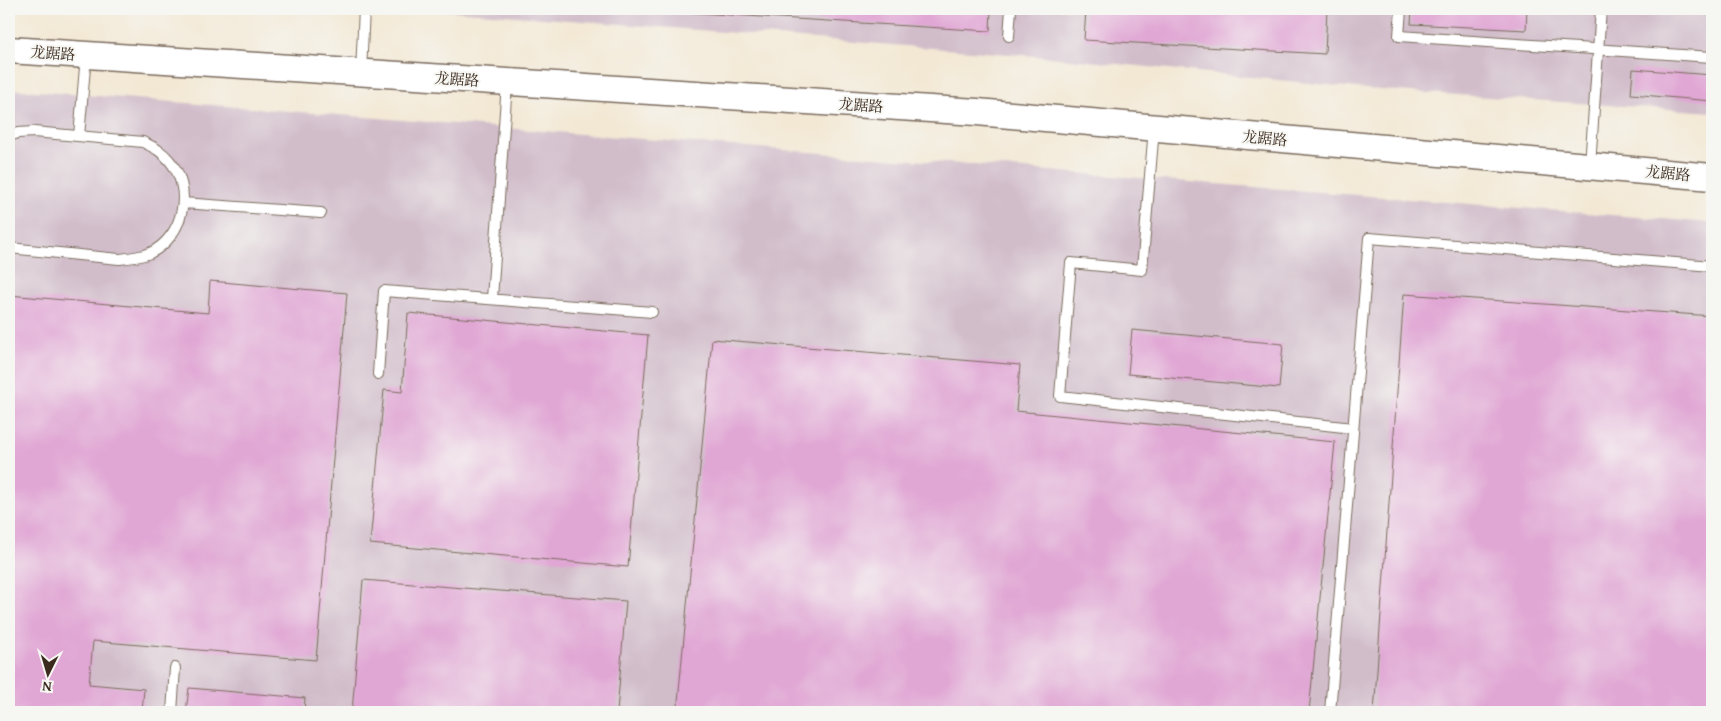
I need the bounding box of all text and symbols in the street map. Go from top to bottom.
street label: 龙踞路 [30,41,76,65]
street label: 龙踞路 [434,67,480,91]
street label: 龙踞路 [838,93,884,117]
street label: 龙踞路 [1242,126,1288,150]
street label: 龙踞路 [1645,161,1691,185]
north arrow [22,648,72,698]
text: N [41,677,52,697]

